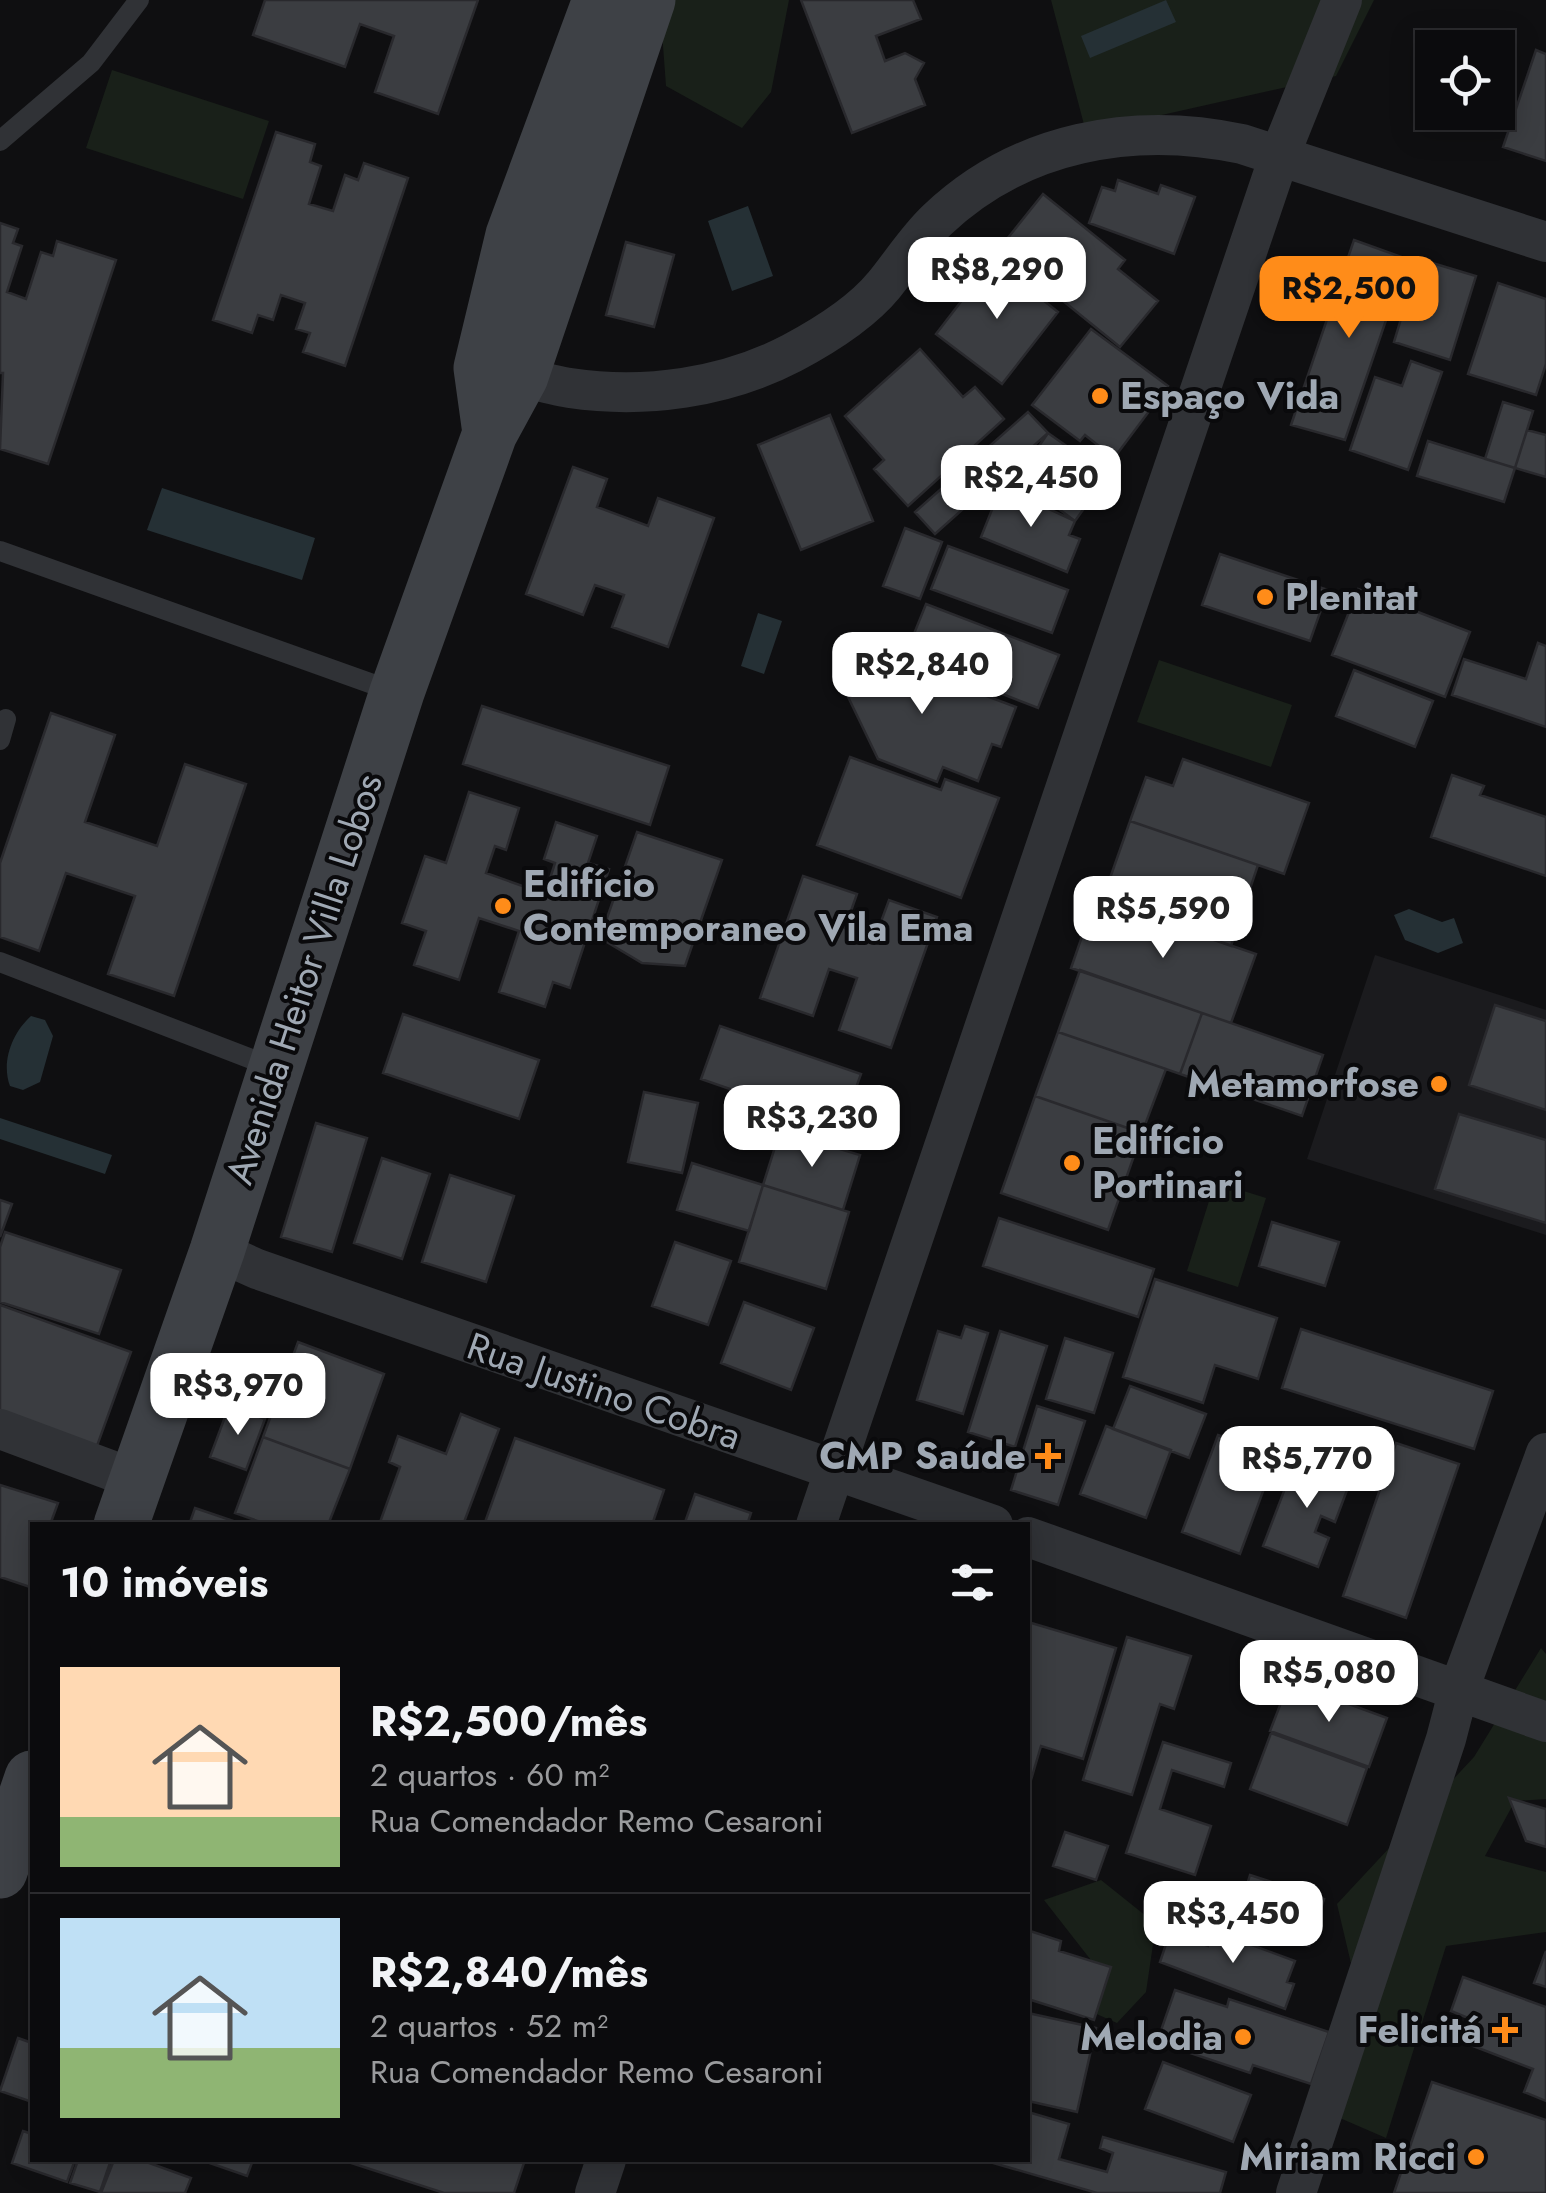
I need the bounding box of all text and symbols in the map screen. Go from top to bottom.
map controls [1415,30,1515,130]
button: locate [1415,30,1515,130]
pin: R$8,290 [905,237,1089,322]
text: R$8,290 [930,246,1064,292]
pin: R$2,500 [1257,256,1441,341]
text: R$2,500 [1282,265,1416,311]
place label: Espaço Vida [1120,368,1339,423]
marker: Espaço Vida [1089,385,1111,407]
pin: R$2,450 [939,445,1123,530]
text: R$2,450 [963,454,1099,500]
place label: Plenitat [1285,569,1418,624]
marker: Plenitat [1254,586,1276,608]
pin: R$2,840 [830,632,1014,717]
text: R$2,840 [854,641,990,687]
street label: Avenida Heitor Villa Lobos [211,766,396,1191]
place label: Edifício Contemporaneo Vila Ema [523,856,973,955]
pin: R$5,590 [1071,876,1255,961]
text: R$5,590 [1096,885,1230,931]
marker: Edifício Contemporaneo Vila Ema [492,895,514,917]
place label: Metamorfose [1187,1056,1419,1111]
marker: Metamorfose [1428,1073,1450,1095]
pin: R$3,230 [720,1085,904,1170]
text: R$3,230 [746,1094,878,1140]
place label: Edifício Portinari [1092,1113,1244,1212]
marker: Edifício Portinari [1061,1152,1083,1174]
street label: Rua Justino Cobra [460,1318,748,1463]
pin: R$3,970 [146,1353,330,1438]
text: R$3,970 [172,1362,304,1408]
pin: R$5,770 [1215,1426,1399,1511]
place label: CMP Saúde [819,1428,1026,1483]
text: R$5,770 [1241,1435,1373,1481]
marker: CMP Saúde [1035,1443,1061,1469]
text: 10 imóveis [60,1552,268,1613]
icon: filters [945,1555,1000,1610]
pin: R$5,080 [1237,1640,1421,1725]
text: R$5,080 [1262,1649,1396,1695]
text: R$2,500/mês [370,1691,647,1752]
icon: home [140,1707,260,1827]
text: 2 quartos · 60 m² [370,1752,609,1798]
text: Rua Comendador Remo Cesaroni [370,1798,823,1844]
pin: R$3,450 [1141,1881,1325,1966]
text: R$3,450 [1166,1890,1300,1936]
text: R$2,840/mês [370,1942,648,2003]
icon: home [140,1958,260,2078]
place label: Felicitá [1358,2002,1482,2057]
text: 2 quartos · 52 m² [370,2003,608,2049]
place label: Melodia [1080,2009,1223,2064]
marker: Felicitá [1492,2017,1518,2043]
marker: Melodia [1232,2026,1254,2048]
text: Rua Comendador Remo Cesaroni [370,2049,823,2095]
place label: Miriam Ricci [1239,2129,1456,2184]
marker: Miriam Ricci [1465,2146,1487,2168]

